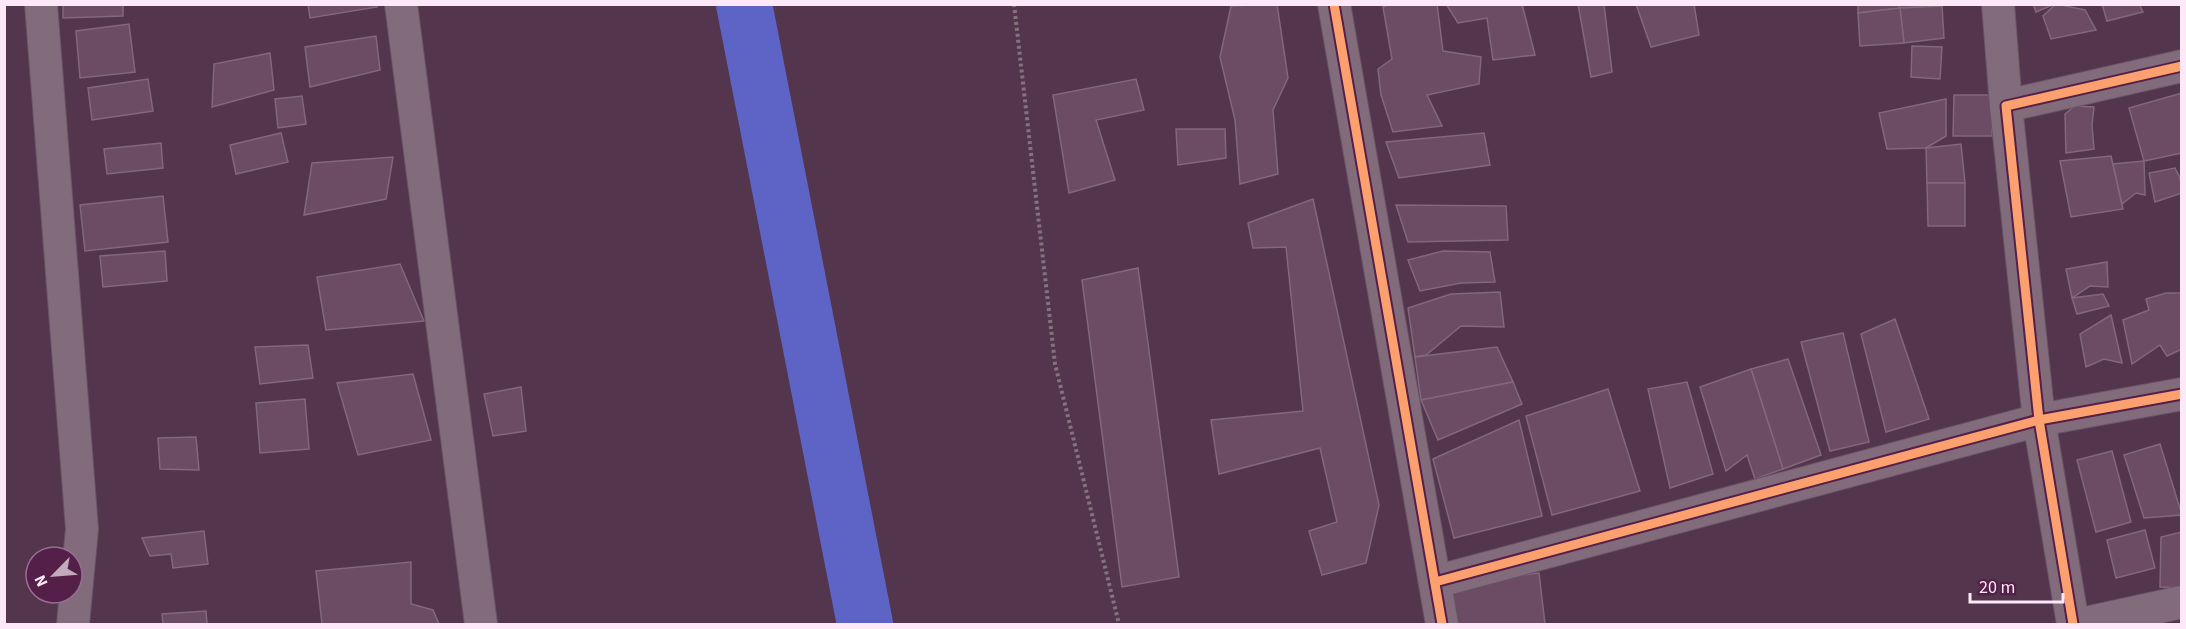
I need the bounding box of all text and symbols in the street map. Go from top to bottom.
north arrow [24,545,84,605]
scale bar [1970,566,2063,604]
text: N [29,571,54,590]
text: 20 m [1979,575,2015,600]

